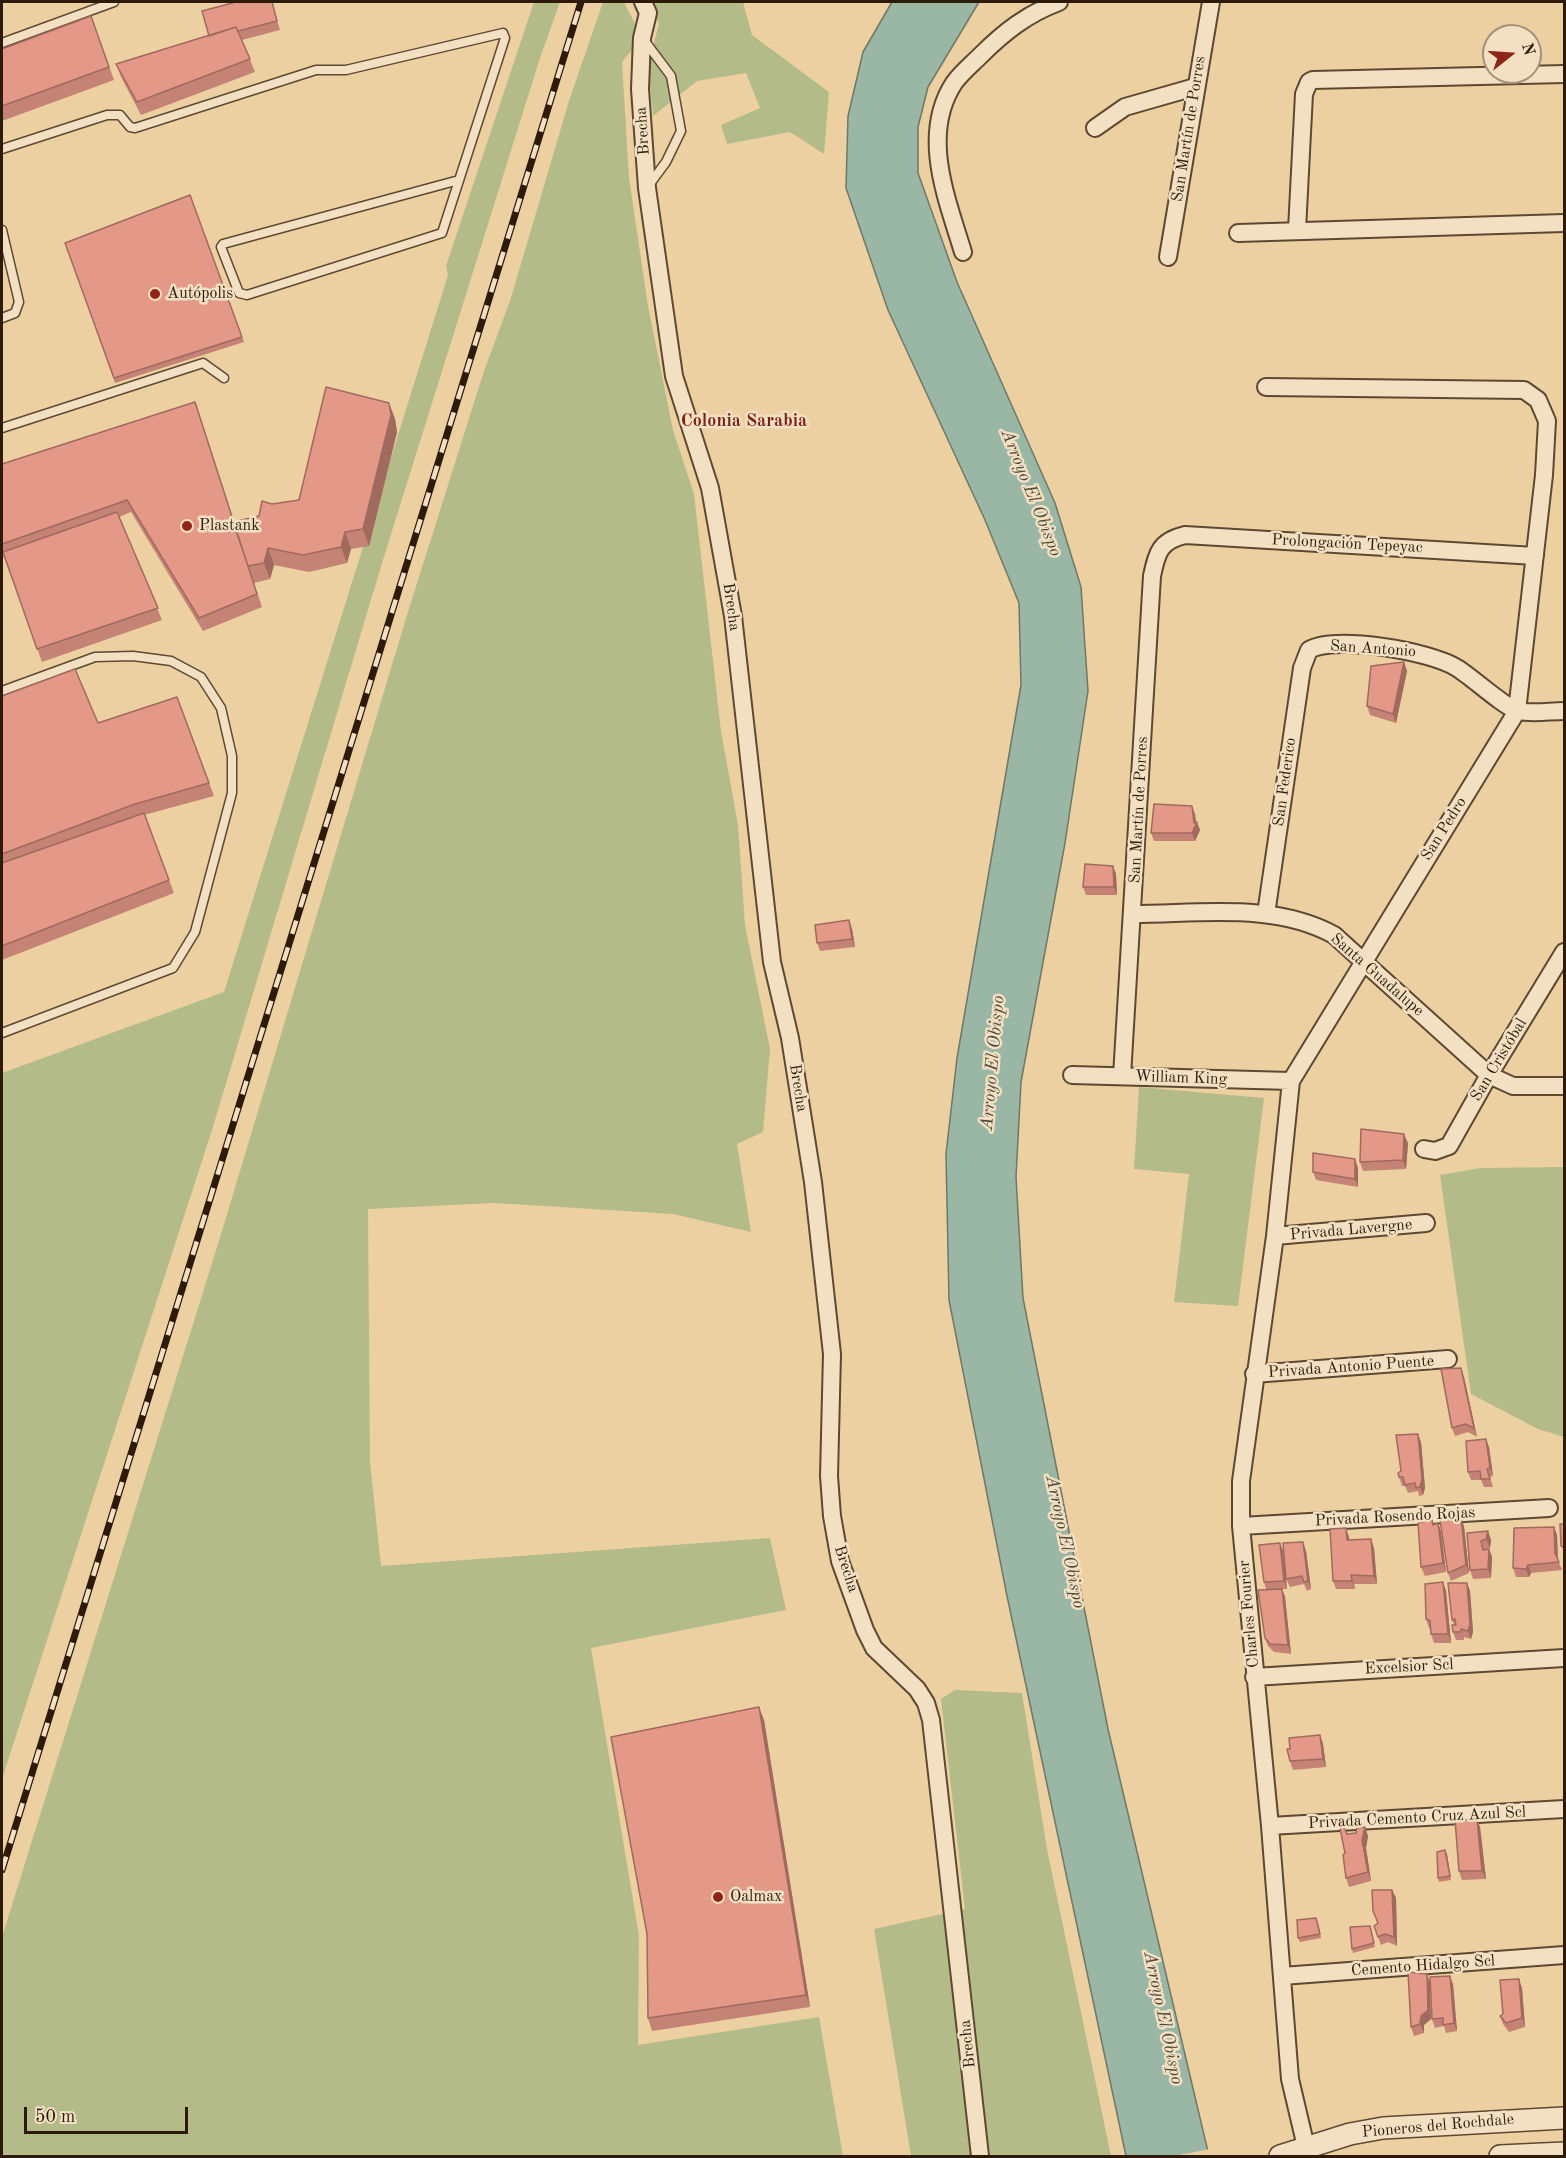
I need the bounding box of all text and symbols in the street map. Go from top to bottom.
north arrow [1482,24,1542,84]
text: N [1518,41,1537,58]
street label: San Martín de Porres [1168,55,1210,203]
street label: Brecha [632,106,654,156]
place label: Autópolis [167,284,233,304]
marker: Autópolis [148,287,162,301]
district label: Colonia Sarabia [681,410,807,432]
water label: Arroyo El Obispo [996,426,1066,560]
place label: Plastank [199,516,260,536]
marker: Plastank [180,519,194,533]
street label: Prolongación Tepeyac [1271,530,1423,558]
street label: Brecha [718,582,744,632]
street label: San Antonio [1329,636,1417,662]
street label: San Martín de Porres [1126,736,1152,884]
street label: San Federico [1269,736,1301,828]
street label: San Pedro [1417,794,1471,864]
street label: Santa Guadalupe [1326,929,1428,1021]
water label: Arroyo El Obispo [976,995,1010,1131]
street label: San Cristóbal [1467,1015,1531,1105]
street label: Brecha [785,1063,811,1113]
street label: William King [1134,1067,1228,1089]
street label: Privada Lavergne [1289,1215,1413,1245]
street label: Privada Antonio Puente [1267,1352,1435,1382]
water label: Arroyo El Obispo [1040,1474,1090,1610]
street label: Privada Rosendo Rojas [1314,1503,1476,1531]
street label: Brecha [829,1543,863,1595]
street label: Charles Fourier [1235,1559,1263,1669]
street label: Excelsior Scl [1364,1655,1454,1679]
street label: Privada Cemento Cruz Azul Scl [1307,1803,1527,1833]
place label: Oalmax [730,1887,782,1907]
marker: Oalmax [711,1890,725,1904]
water label: Arroyo El Obispo [1138,1950,1188,2086]
street label: Cemento Hidalgo Scl [1350,1951,1496,1981]
street label: Brecha [956,2019,980,2069]
scale bar [27,2095,190,2133]
text: 50 m [35,2108,75,2126]
street label: Pioneros del Rochdale [1361,2110,1515,2142]

